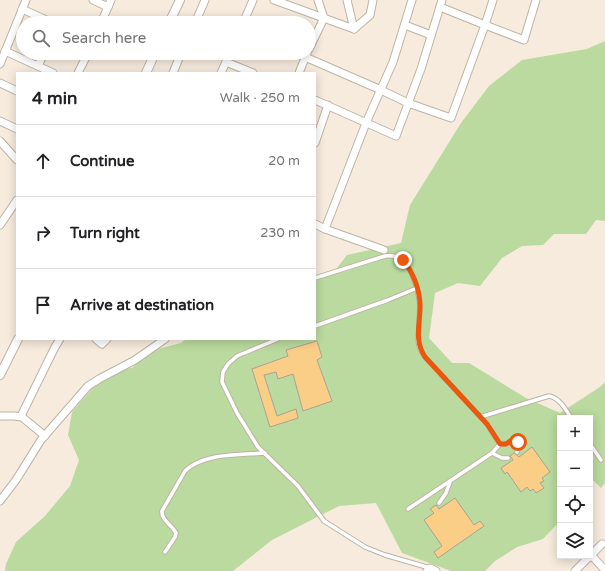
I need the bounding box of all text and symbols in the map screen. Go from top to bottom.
search box [16,16,316,60]
icon: search [30,27,52,49]
text: Search here [62,29,146,47]
text: 4 min [32,88,77,109]
text: Walk · 250 m [220,90,300,106]
icon: ahead [32,150,54,172]
text: Continue [70,152,134,170]
text: 20 m [268,153,300,169]
icon: right [32,222,54,244]
text: Turn right [70,224,140,242]
text: 230 m [260,225,300,241]
route end [394,251,412,269]
icon: arrive [32,294,54,316]
text: Arrive at destination [70,296,214,314]
map controls [557,415,593,559]
button: + [557,415,593,451]
route start [509,433,527,451]
button: − [557,451,593,487]
button: locate [557,487,593,523]
button: layers [557,523,593,559]

